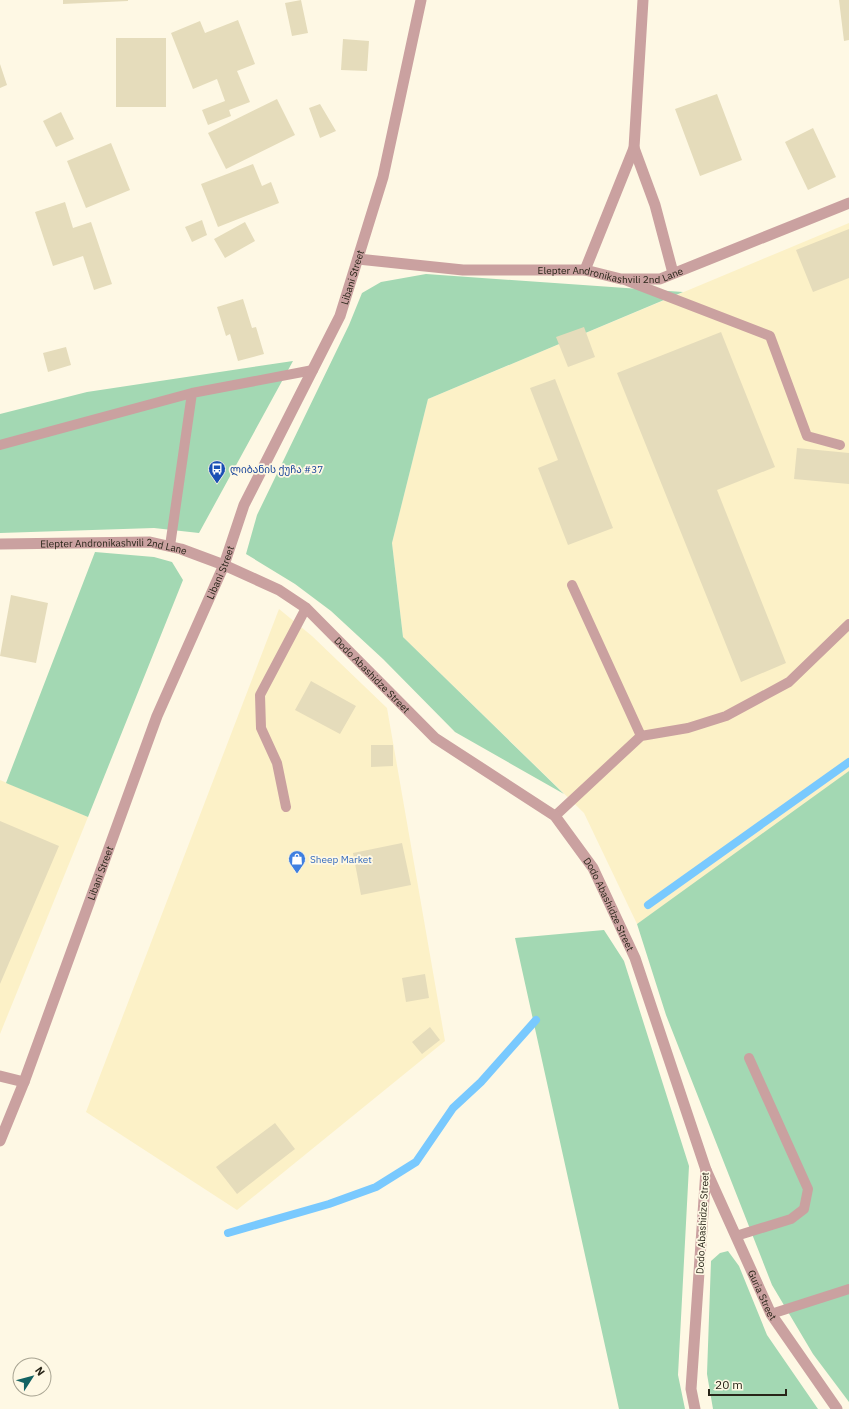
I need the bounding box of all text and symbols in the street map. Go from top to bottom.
street label: Libani Street [338,248,367,306]
street label: Elepter Andronikashvili 2nd Lane [538,264,685,286]
bus stop icon: ლიბანის ქუჩა #37 [207,459,227,484]
place label: ლიბანის ქუჩა #37 [230,463,323,476]
street label: Elepter Andronikashvili 2nd Lane [40,536,189,558]
street label: Libani Street [204,544,237,601]
street label: Dodo Abashidze Street [331,634,413,716]
street label: Libani Street [85,844,116,902]
shop icon: Sheep Market [287,849,307,874]
place label: Sheep Market [310,853,372,866]
street label: Dodo Abashidze Street [580,855,637,954]
street label: Dodo Abashidze Street [693,1171,712,1274]
street label: Guria Street [745,1268,780,1323]
north arrow [12,1357,52,1397]
text: N [32,1364,48,1378]
scale bar [709,1371,786,1397]
text: 20 m [715,1377,743,1392]

